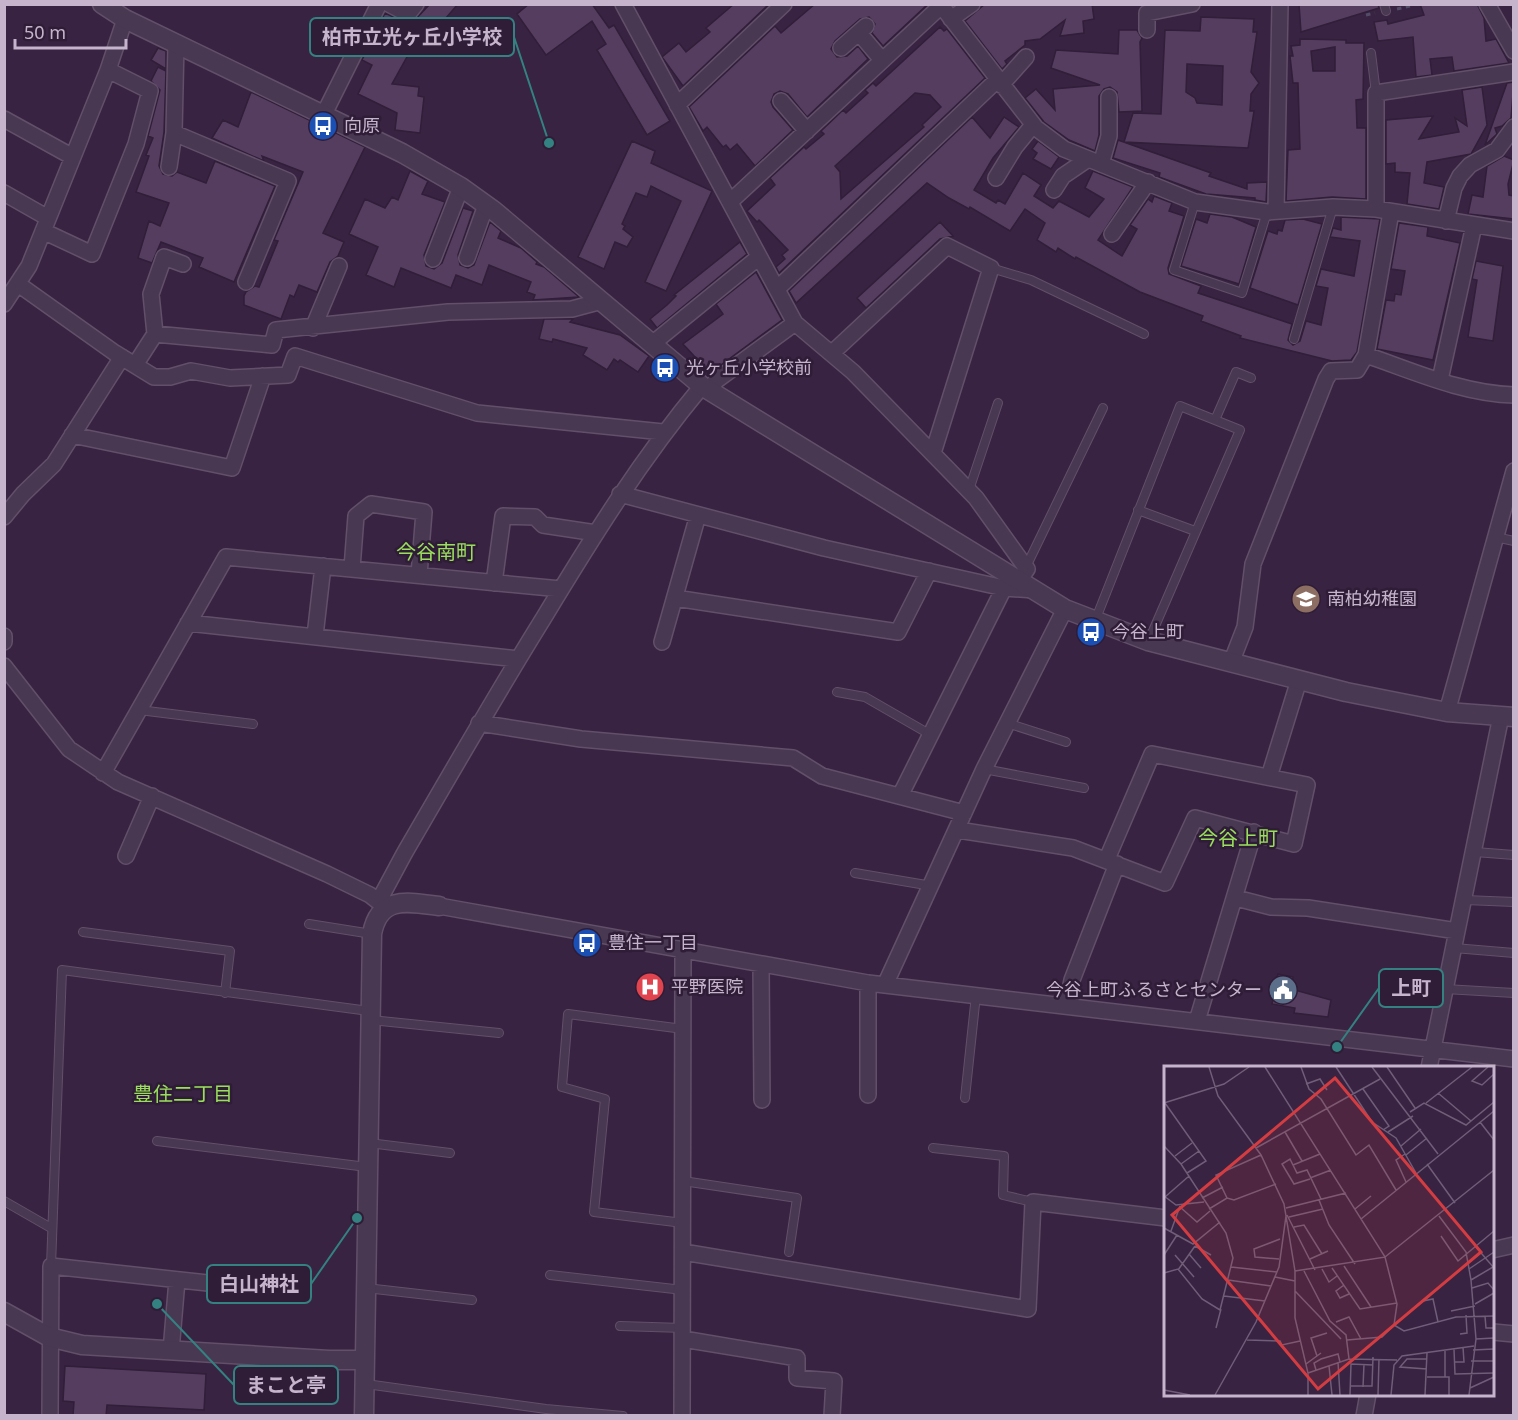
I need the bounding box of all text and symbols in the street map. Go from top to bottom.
scale bar [15,12,126,50]
callout: 柏市立光ヶ丘小学校 [310,18,514,56]
text: 50 m [24,20,66,44]
text: 柏市立光ヶ丘小学校 [322,23,502,50]
bus stop icon: 向原 [307,110,339,142]
place label: 向原 [344,113,380,137]
bus stop icon: 光ヶ丘小学校前 [649,352,681,384]
place label: 光ヶ丘小学校前 [686,355,812,379]
district label: 今谷南町 [396,538,476,565]
school or university icon: 南柏幼稚園 [1290,583,1322,615]
place label: 南柏幼稚園 [1327,586,1417,610]
bus stop icon: 今谷上町 [1075,616,1107,648]
place label: 今谷上町 [1112,619,1184,643]
district label: 今谷上町 [1198,824,1278,851]
bus stop icon: 豊住一丁目 [571,927,603,959]
place label: 豊住一丁目 [608,930,698,954]
callout: 上町 [1379,969,1443,1007]
hospital icon: 平野医院 [634,971,666,1003]
place label: 平野医院 [671,974,743,998]
public building icon: 今谷上町ふるさとセンター [1267,974,1299,1006]
text: 上町 [1391,974,1431,1001]
place label: 今谷上町ふるさとセンター [1046,977,1262,1001]
inset map [1164,1066,1494,1396]
district label: 豊住二丁目 [133,1080,233,1107]
callout: 白山神社 [207,1265,311,1303]
text: 白山神社 [219,1270,299,1297]
callout: まこと亭 [234,1366,338,1404]
text: まこと亭 [246,1371,326,1398]

